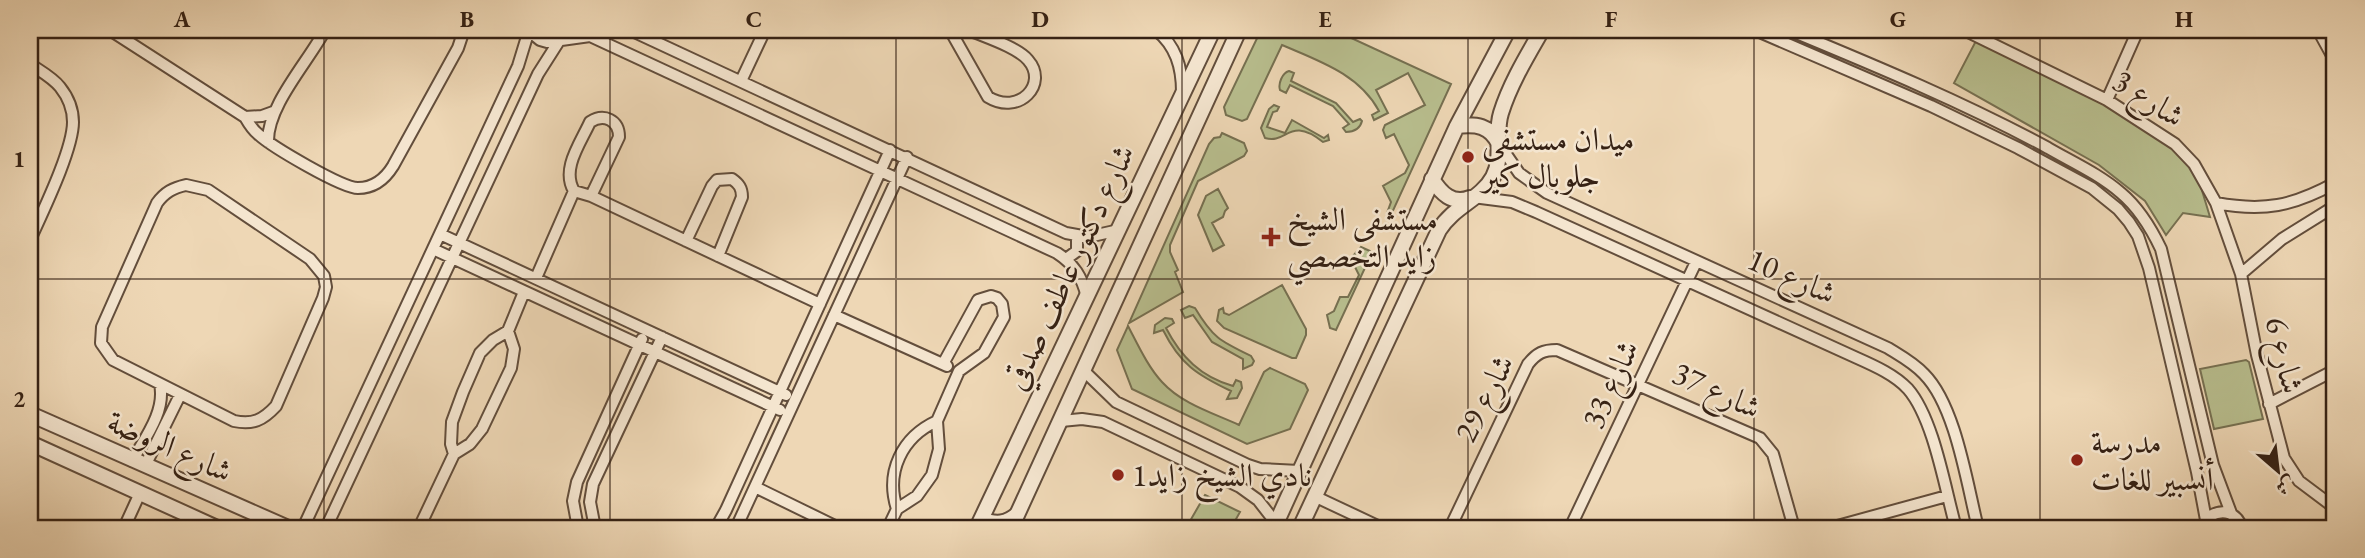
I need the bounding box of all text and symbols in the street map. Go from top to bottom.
text: A [173,4,191,34]
text: B [460,4,474,34]
text: C [746,4,762,34]
text: D [1031,4,1049,34]
text: E [1318,4,1332,34]
text: F [1605,4,1618,34]
text: G [1890,4,1906,34]
text: H [2175,4,2193,34]
street label: شارع 3 [2102,59,2193,142]
place label: ميدان مستشفى جلوبال كير [1479,118,1634,197]
street label: شارع دكتور عاطف صدقي [994,138,1150,399]
text: 1 [13,144,25,174]
marker: ميدان مستشفى جلوبال كير [1460,149,1476,165]
place label: مستشفى الشيخ زايد التخصصي [1287,198,1438,286]
marker: مستشفى الشيخ زايد التخصصي [1261,227,1281,247]
street label: شارع 10 [1739,238,1843,320]
street label: شارع 6 [2250,313,2314,399]
street label: شارع 33 [1571,333,1654,437]
street label: شارع 29 [1444,347,1529,452]
street label: شارع 37 [1664,351,1768,434]
text: 2 [13,384,25,414]
street label: شارع الروضة [99,400,239,498]
place label: مدرسة أنسبير للغات [2091,421,2214,500]
north arrow [2242,435,2312,505]
marker: مدرسة أنسبير للغات [2069,452,2085,468]
place label: نادي الشيخ زايد1 [1132,454,1312,503]
marker: نادي الشيخ زايد1 [1110,467,1126,483]
text: ش [2272,470,2300,501]

